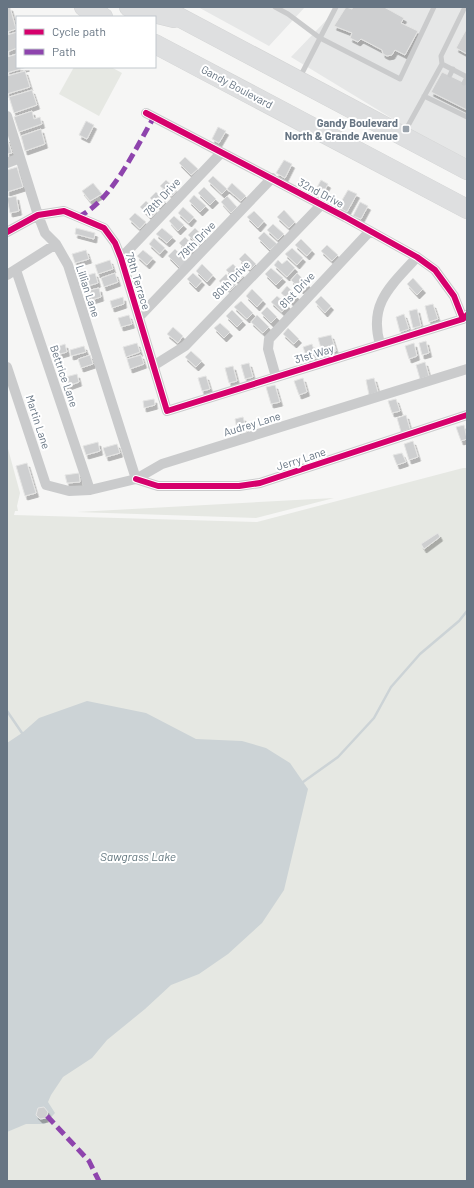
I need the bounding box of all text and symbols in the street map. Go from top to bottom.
legend [16,16,156,68]
text: Cycle path [52,24,106,38]
text: Path [52,44,76,58]
street label: Gandy Boulevard [199,62,275,111]
place label: Gandy Boulevard North & Grande Avenue [285,116,398,142]
marker: Gandy Boulevard North & Grande Avenue [401,124,411,134]
street label: 78th Drive [141,175,183,218]
street label: 32nd Drive [296,175,347,210]
street label: 79th Drive [175,218,218,261]
street label: 78th Terrace [124,250,153,311]
street label: 80th Drive [209,258,252,302]
street label: Lillian Lane [74,263,103,319]
street label: 81st Drive [276,269,317,310]
street label: 31st Way [292,341,335,366]
street label: Bettrice Lane [48,343,81,409]
street label: Martin Lane [24,393,53,451]
street label: Audrey Lane [222,409,282,438]
street label: Jerry Lane [274,444,327,473]
water label: Sawgrass Lake [100,849,176,863]

